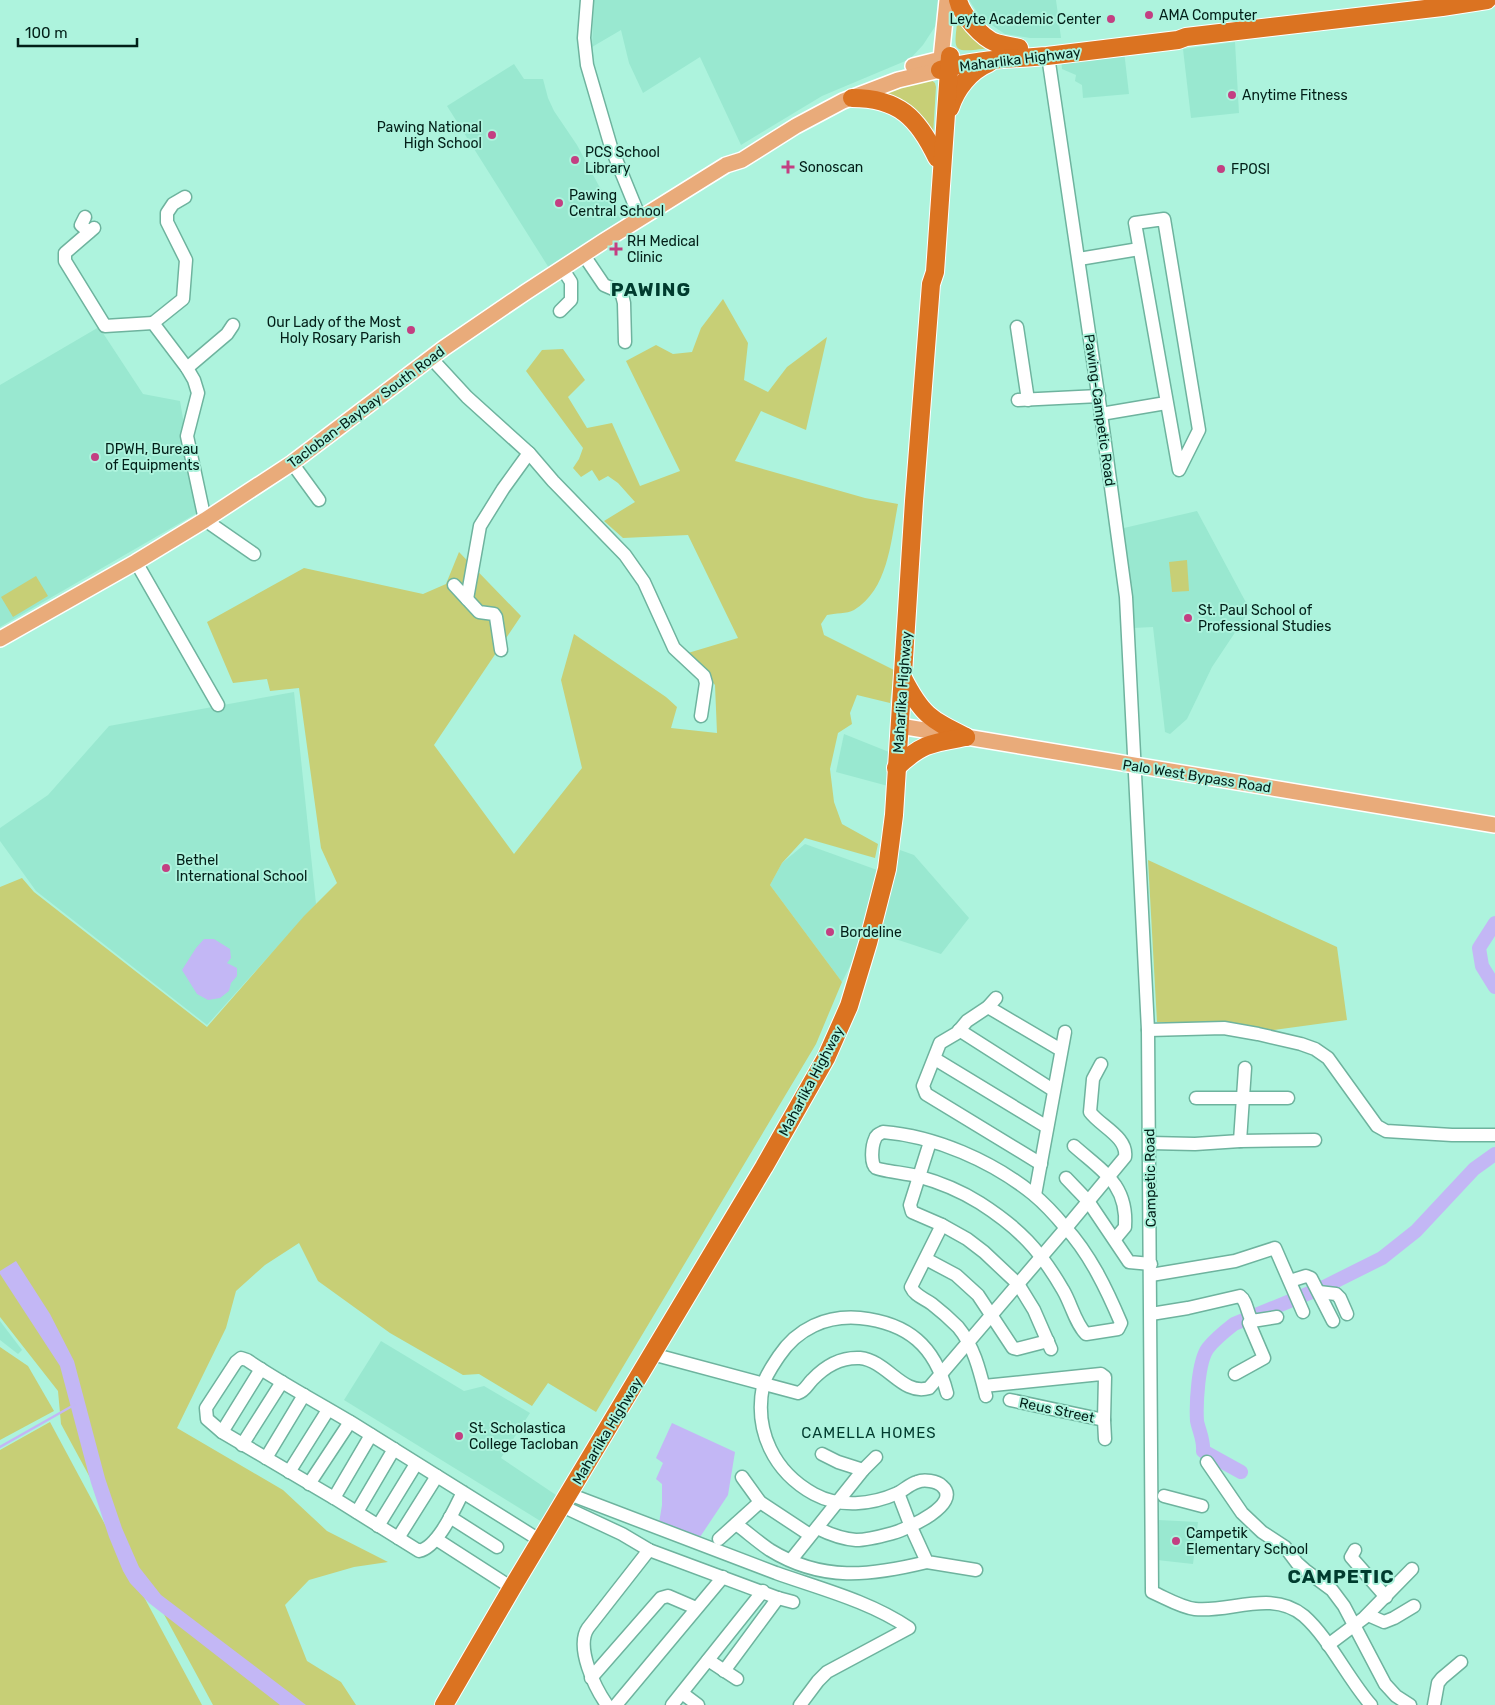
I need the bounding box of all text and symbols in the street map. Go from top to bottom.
place label: AMA Computer [1159,7,1258,24]
marker: AMA Computer [1143,9,1155,21]
place label: Leyte Academic Center [950,11,1102,28]
marker: Leyte Academic Center [1105,13,1117,25]
scale bar [18,15,136,47]
text: 100 m [25,24,67,42]
street label: Maharlika Highway [959,44,1082,75]
place label: Anytime Fitness [1242,87,1348,104]
marker: Anytime Fitness [1226,89,1238,101]
place label: Pawing National High School [377,119,482,152]
marker: Pawing National High School [486,129,498,141]
place label: PCS School Library [585,144,660,177]
marker: PCS School Library [569,154,581,166]
place label: Sonoscan [799,159,863,176]
marker: Sonoscan [781,160,795,174]
place label: FPOSI [1231,161,1270,178]
marker: FPOSI [1215,163,1227,175]
place label: Pawing Central School [569,187,664,220]
marker: Pawing Central School [553,197,565,209]
place label: RH Medical Clinic [627,233,699,266]
marker: RH Medical Clinic [609,242,623,256]
district label: PAWING [611,278,691,301]
place label: Our Lady of the Most Holy Rosary Parish [267,314,402,347]
marker: Our Lady of the Most Holy Rosary Parish [405,324,417,336]
street label: Pawing-Campetic Road [1080,333,1119,487]
street label: Tacloban-Baybay South Road [284,343,448,472]
place label: DPWH, Bureau of Equipments [105,441,200,474]
marker: DPWH, Bureau of Equipments [89,451,101,463]
place label: St. Paul School of Professional Studies [1198,602,1331,635]
marker: St. Paul School of Professional Studies [1182,612,1194,624]
street label: Maharlika Highway [890,630,915,753]
street label: Palo West Bypass Road [1121,756,1272,797]
place label: Bethel International School [176,852,307,885]
marker: Bethel International School [160,862,172,874]
place label: Bordeline [840,924,902,941]
marker: Bordeline [824,926,836,938]
street label: Maharlika Highway [775,1023,848,1139]
street label: Campetic Road [1141,1128,1160,1228]
street label: Maharlika Highway [569,1374,646,1488]
street label: Reus Street [1018,1394,1097,1427]
place label: St. Scholastica College Tacloban [469,1420,579,1453]
district label: CAMELLA HOMES [801,1424,937,1442]
marker: St. Scholastica College Tacloban [453,1430,465,1442]
place label: Campetik Elementary School [1186,1525,1308,1558]
marker: Campetik Elementary School [1170,1535,1182,1547]
district label: CAMPETIC [1288,1565,1394,1588]

